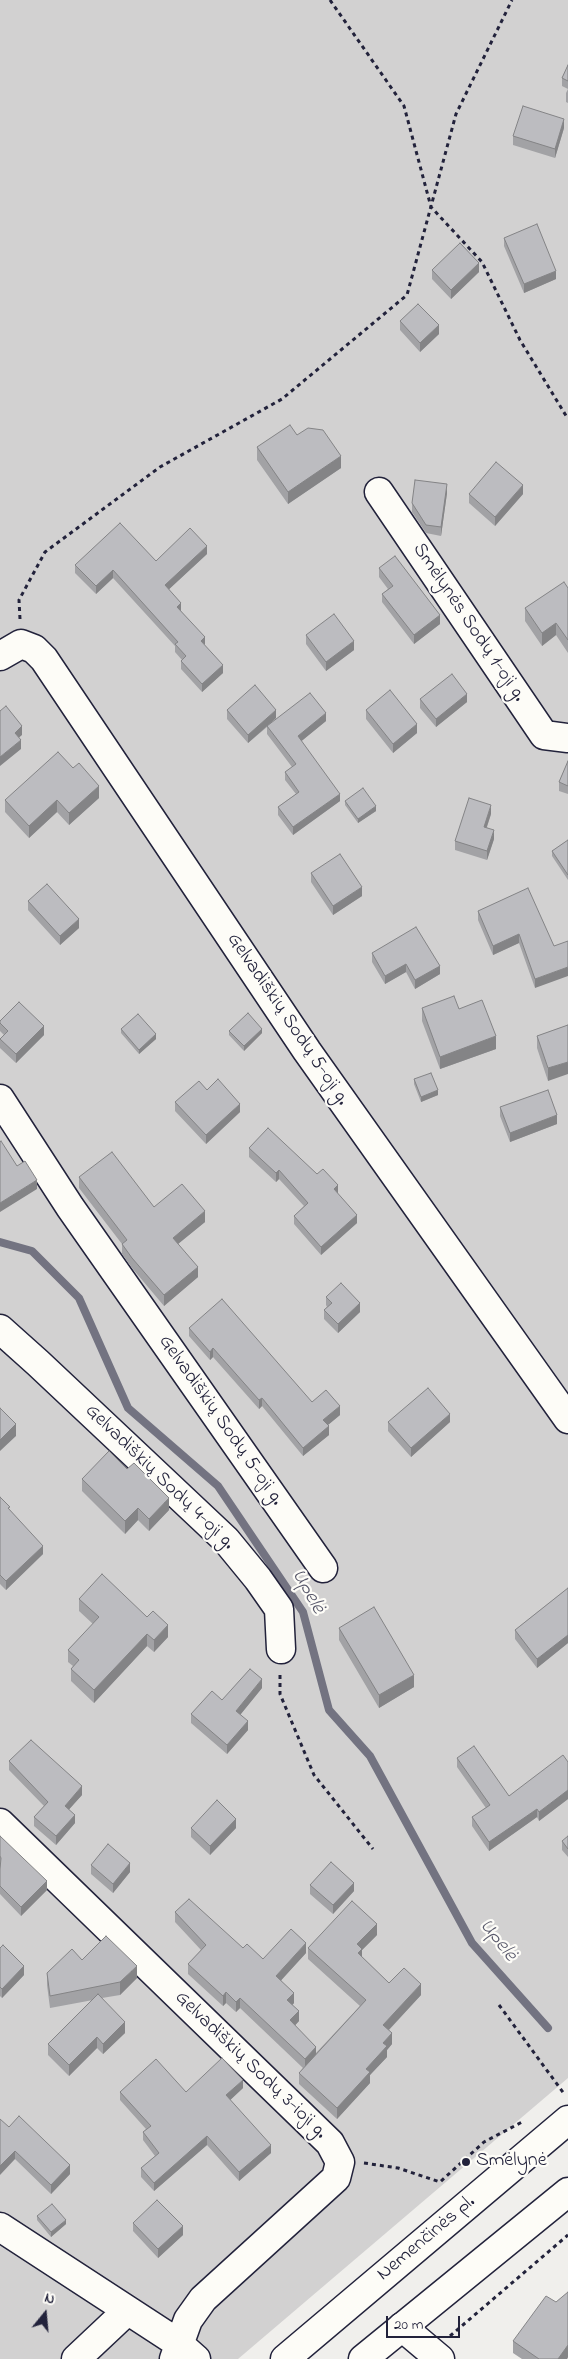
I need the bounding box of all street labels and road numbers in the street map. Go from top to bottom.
street label: Smėlynės Sodų 1-oji g. [406,539,530,707]
street label: Gelvadiškių Sodų 5-oji g. [220,929,354,1111]
street label: Gelvadiškių Sodų 5-oji g. [152,1331,288,1511]
street label: Gelvadiškių Sodų 4-oji g. [79,1400,239,1556]
street label: Gelvadiškių Sodų 3-ioji g. [169,1987,331,2145]
street label: Nemenčinės pl. [373,2191,481,2287]

